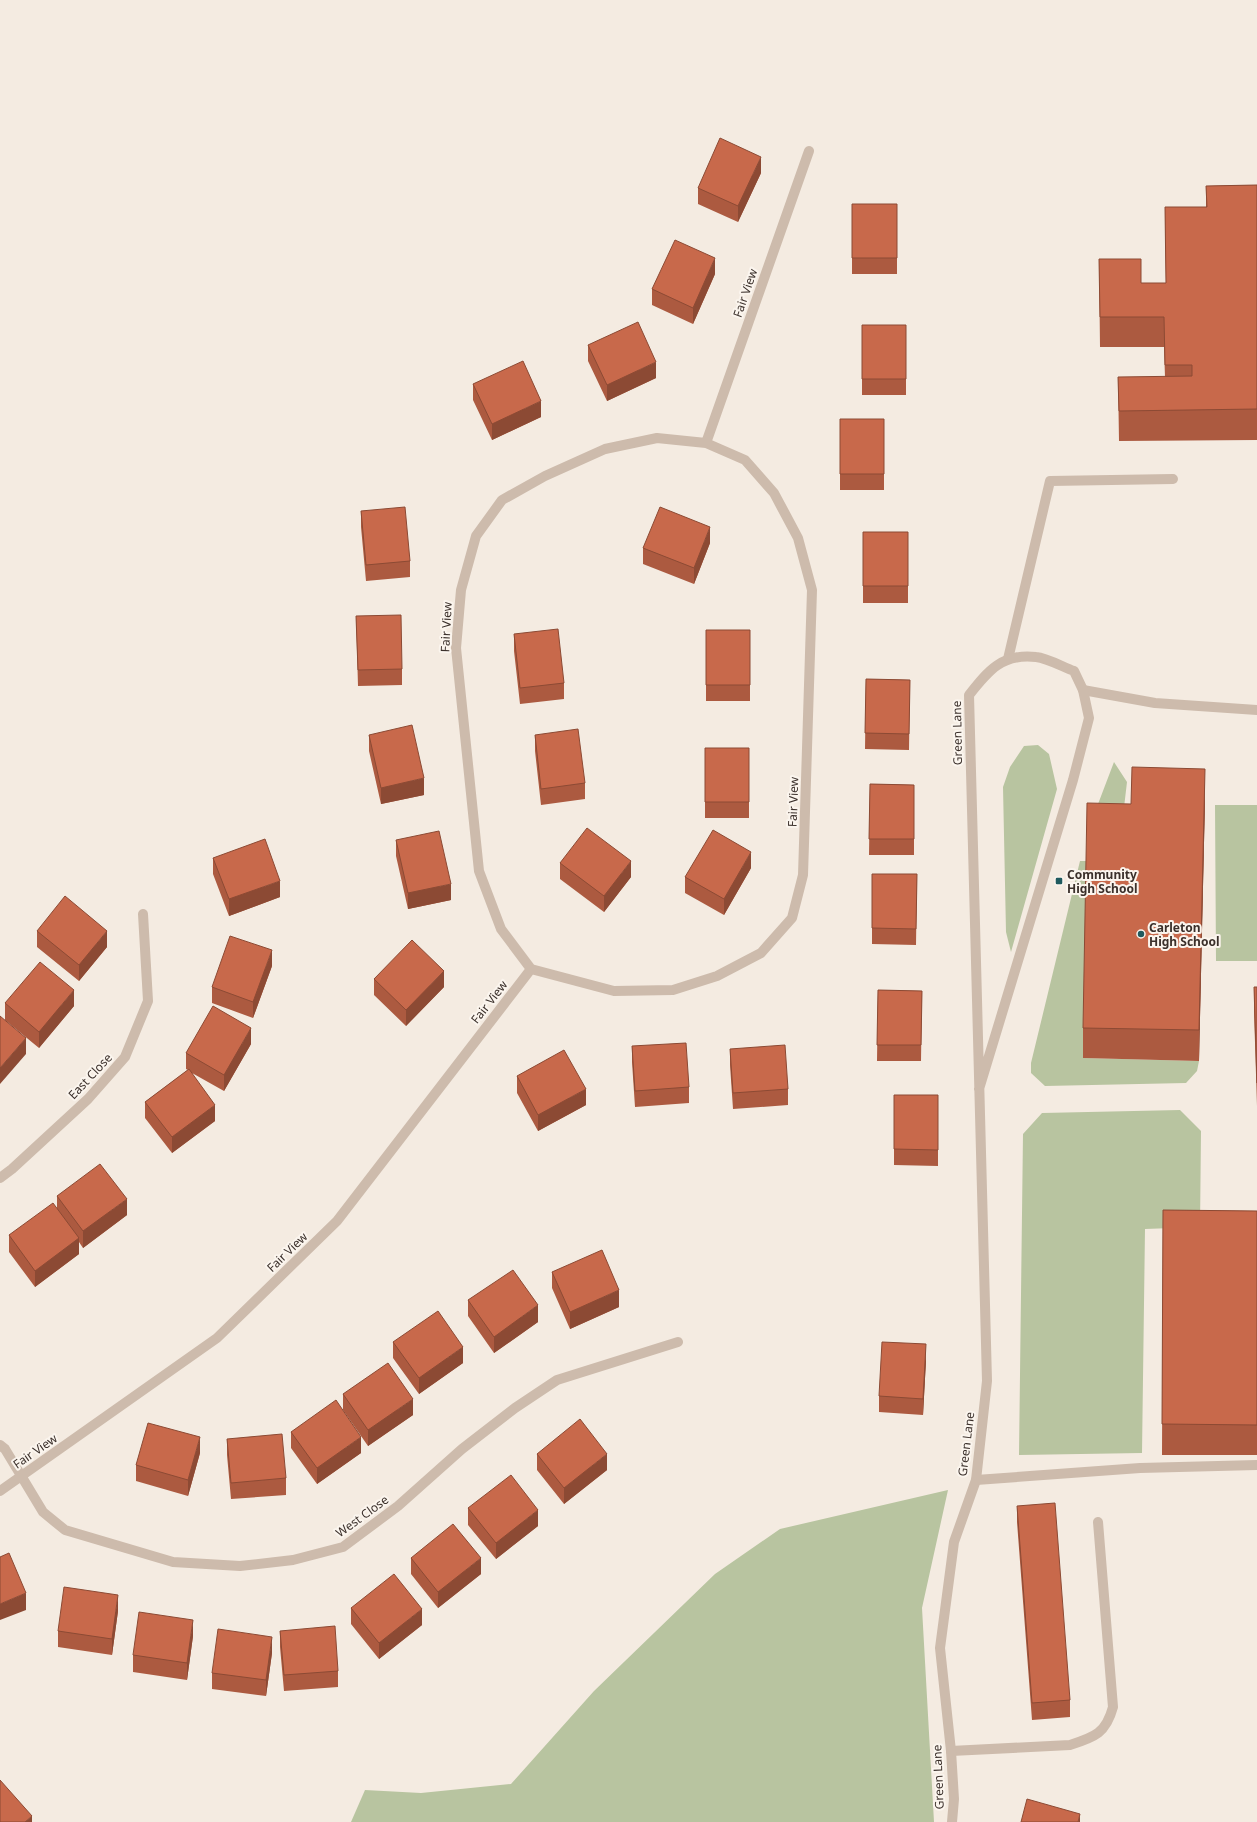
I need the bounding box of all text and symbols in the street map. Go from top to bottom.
street label: Fair View [729,266,761,320]
street label: Fair View [436,601,456,653]
street label: Green Lane [948,700,966,766]
street label: Fair View [784,776,802,827]
place label: Community High School [1067,866,1137,897]
marker: Community High School [1054,876,1064,886]
place label: Carleton High School [1149,919,1219,950]
marker: Carleton High School [1136,929,1146,939]
street label: Fair View [467,976,512,1027]
street label: East Close [64,1049,116,1103]
street label: Fair View [263,1228,311,1276]
street label: Green Lane [954,1411,978,1477]
street label: Fair View [9,1429,61,1472]
street label: West Close [332,1491,392,1541]
street label: Green Lane [928,1744,948,1810]

